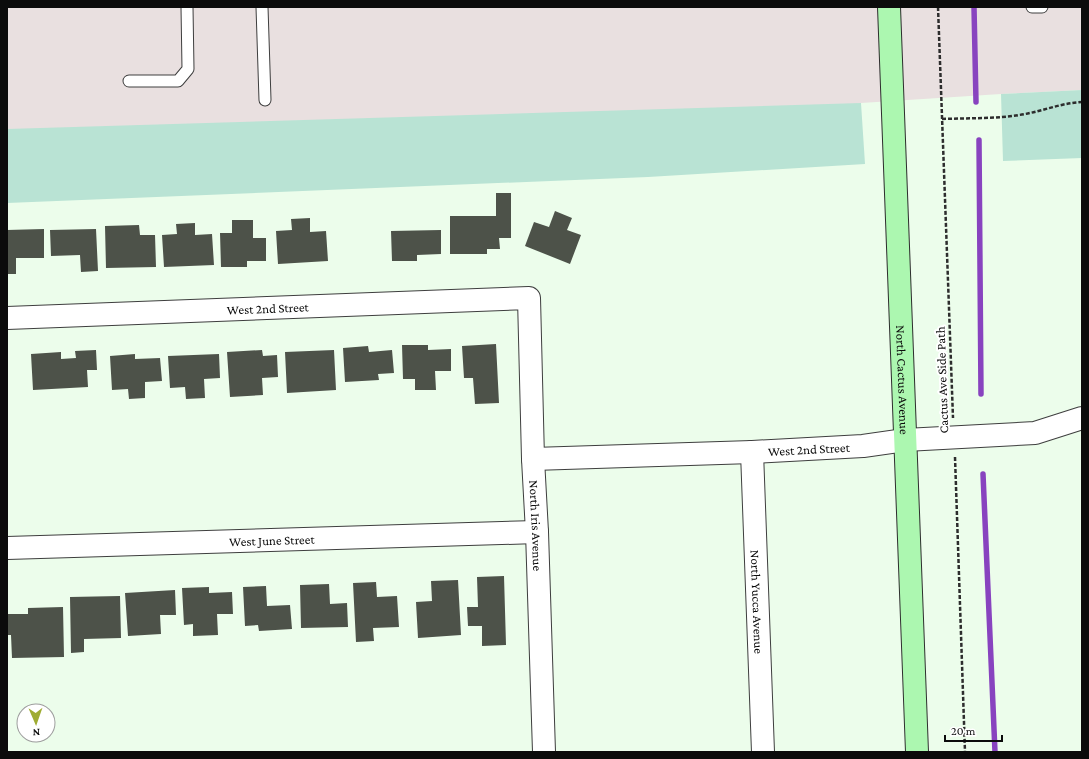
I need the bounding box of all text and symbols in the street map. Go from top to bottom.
street label: West 2nd Street [227,299,310,317]
street label: North Cactus Avenue [893,325,913,435]
street label: Cactus Ave Side Path [933,326,951,434]
street label: West 2nd Street [767,439,851,459]
street label: North Iris Avenue [527,480,546,572]
street label: West June Street [229,531,315,549]
street label: North Yucca Avenue [748,550,767,654]
north arrow [16,703,56,743]
scale bar [945,717,1002,743]
text: 20 m [951,724,976,738]
text: N [32,727,40,739]

